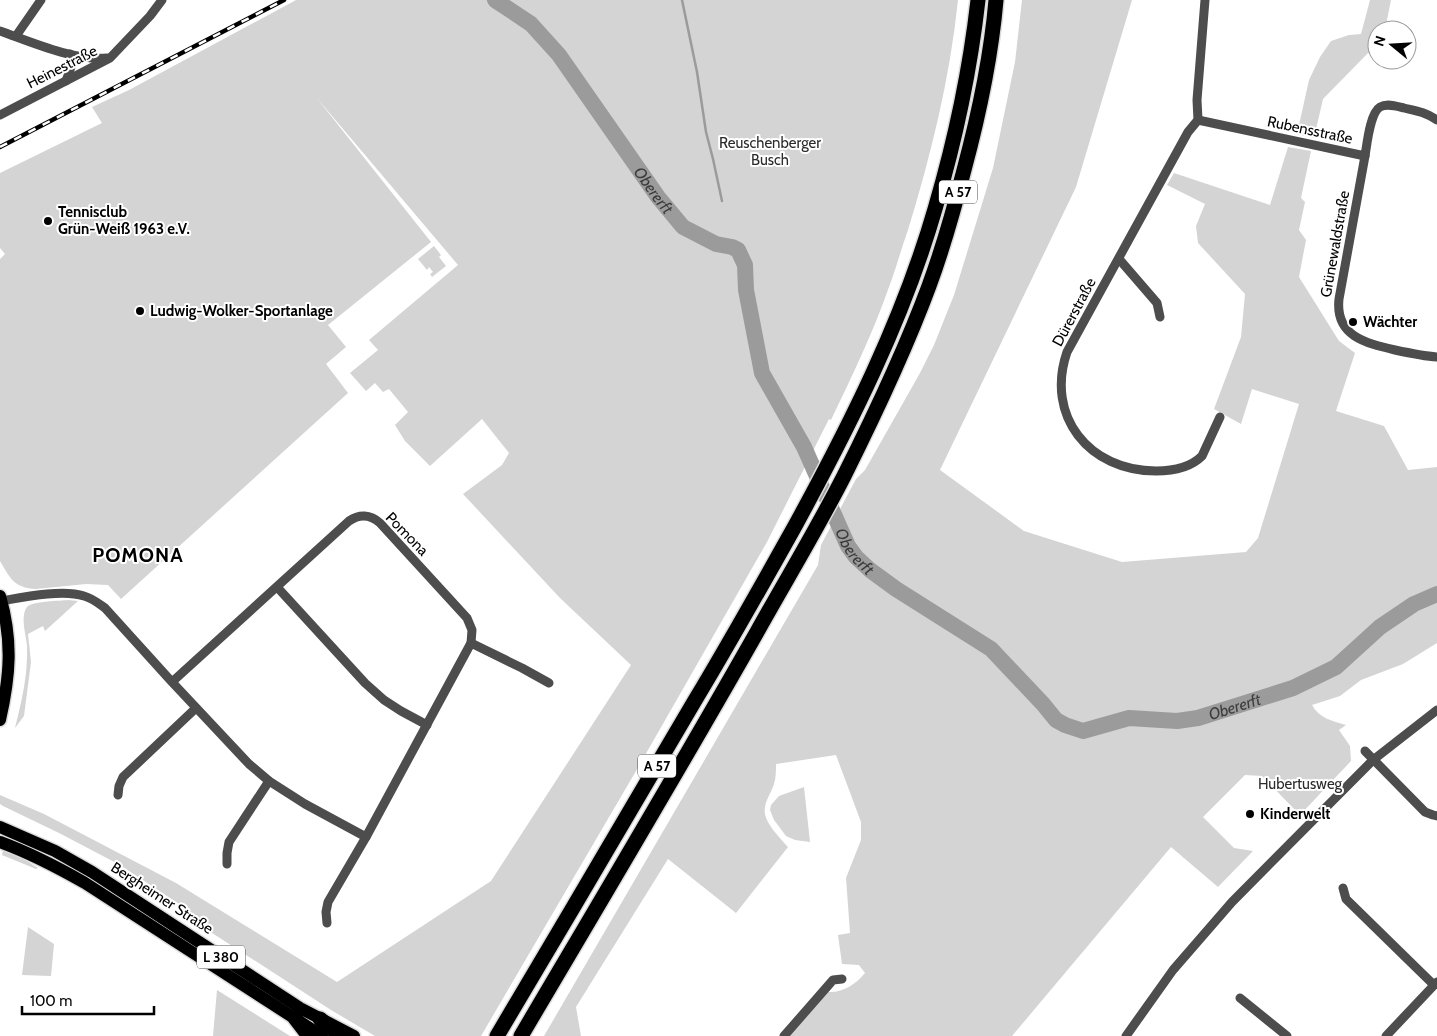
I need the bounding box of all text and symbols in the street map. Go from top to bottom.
north arrow [1367,20,1417,70]
text: N [1370,33,1390,48]
street label: Heinestraße [24,41,101,92]
street label: Rubensstraße [1266,112,1355,148]
park label: Reuschenberger Busch [719,134,821,169]
water label: Obererft [630,163,678,218]
road number: A 57 [939,180,977,203]
street label: Grünewaldstraße [1317,189,1353,299]
place label: Tennisclub Grün-Weiß 1963 e.V. [58,203,190,238]
marker: Tennisclub Grün-Weiß 1963 e.V. [42,215,54,227]
street label: Dürerstraße [1048,274,1100,349]
place label: Ludwig-Wolker-Sportanlage [150,302,333,320]
marker: Ludwig-Wolker-Sportanlage [134,305,146,317]
place label: Wächter [1363,313,1417,331]
marker: Wächter [1347,316,1359,328]
street label: Pomona [382,508,433,560]
water label: Obererft [832,525,879,579]
district label: POMONA [92,543,184,567]
water label: Obererft [1206,689,1264,724]
road number: A 57 [638,754,676,778]
park label: Hubertusweg [1258,775,1343,793]
place label: Kinderwelt [1260,805,1331,823]
marker: Kinderwelt [1244,808,1256,820]
street label: Bergheimer Straße [107,858,217,938]
road number: L 380 [197,946,245,969]
scale bar [22,984,155,1016]
text: 100 m [30,992,72,1010]

